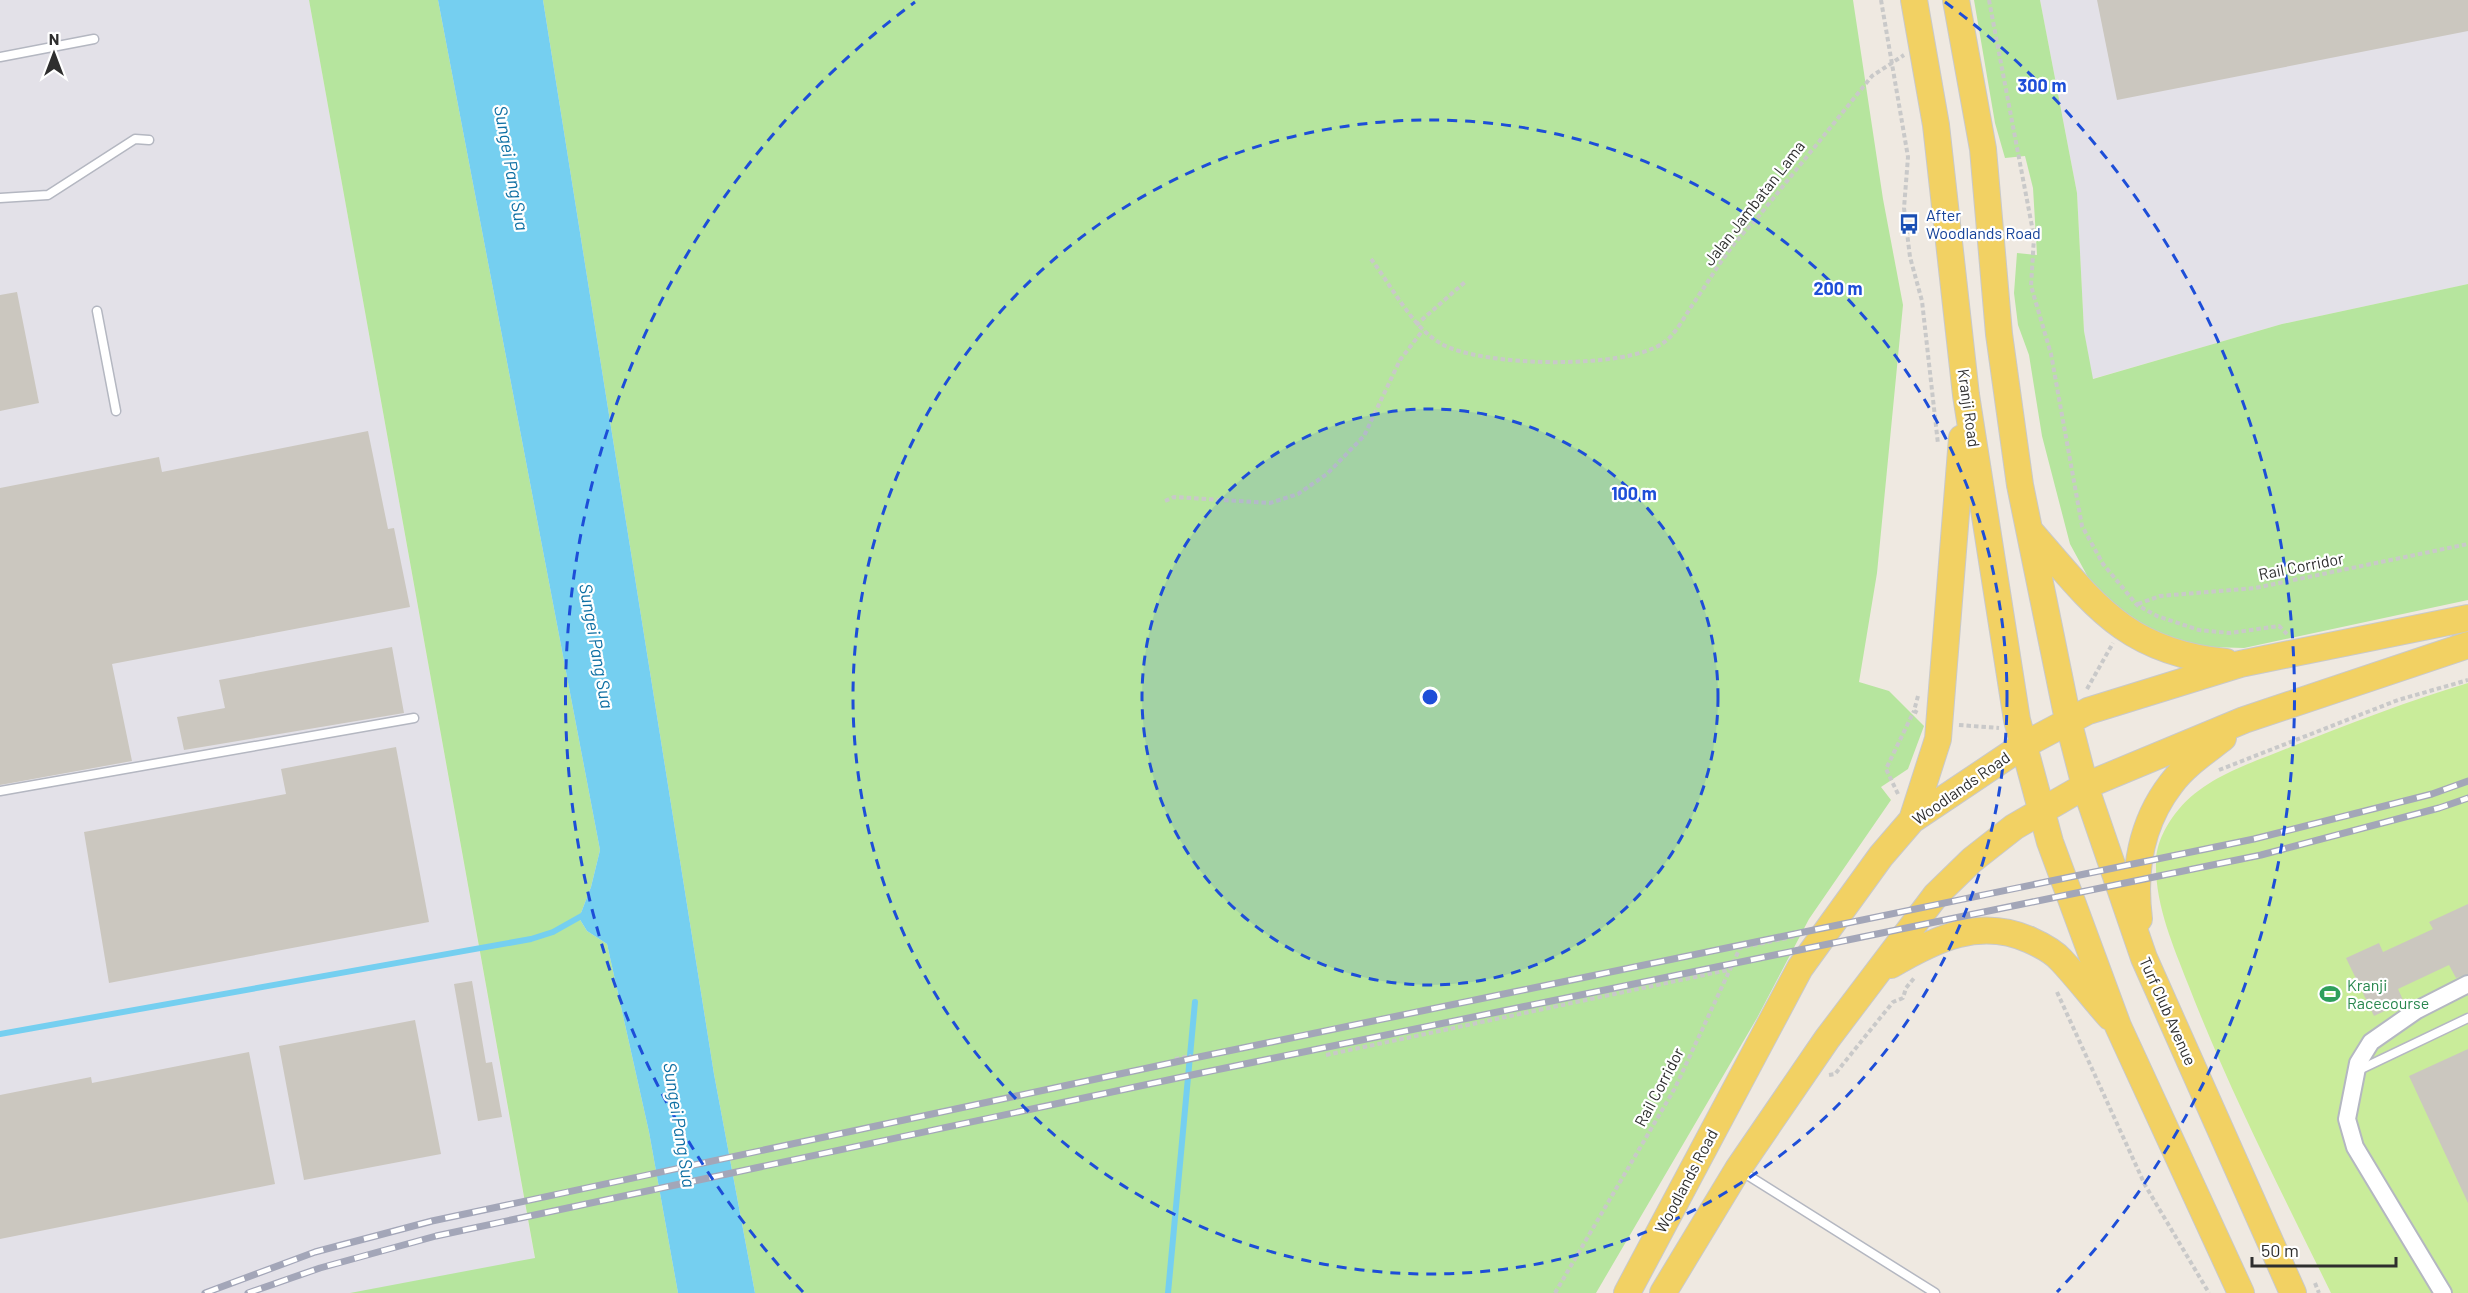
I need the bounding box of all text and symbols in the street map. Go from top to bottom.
north arrow [24,24,84,84]
text: N [49,29,59,48]
text: 300 m [2018,74,2066,96]
water label: Sungei Pang Sua [490,104,534,232]
street label: Jalan Jambatan Lama [1699,137,1808,269]
place label: After Woodlands Road [1926,205,2041,242]
bus stop icon: After Woodlands Road [1897,212,1921,236]
text: 200 m [1813,277,1863,299]
street label: Kranji Road [1955,368,1984,448]
text: 100 m [1611,482,1657,504]
street label: Rail Corridor [2257,548,2345,583]
water label: Sungei Pang Sua [575,582,619,710]
centre of rings [1420,687,1440,707]
street label: Woodlands Road [1908,747,2013,828]
street label: Turf Club Avenue [2136,954,2201,1068]
place label: Kranji Racecourse [2347,975,2429,1012]
sports icon: Kranji Racecourse [2318,982,2342,1006]
street label: Rail Corridor [1630,1044,1687,1129]
water label: Sungei Pang Sua [659,1061,701,1189]
street label: Woodlands Road [1650,1126,1721,1236]
scale bar [2252,1230,2396,1268]
text: 50 m [2261,1239,2299,1261]

